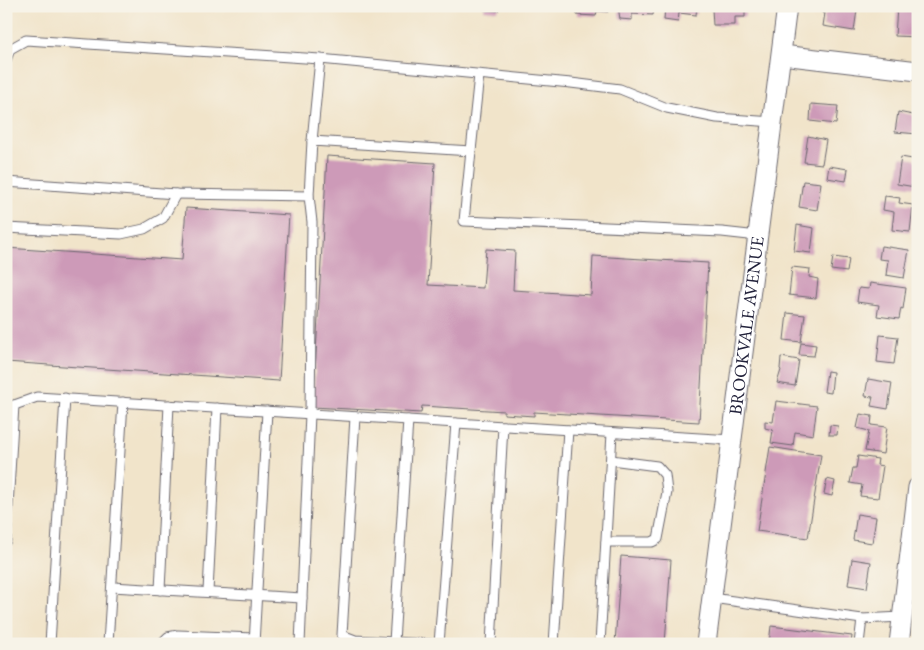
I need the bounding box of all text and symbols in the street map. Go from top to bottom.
street label: BROOKVALE AVENUE [723,235,769,416]

